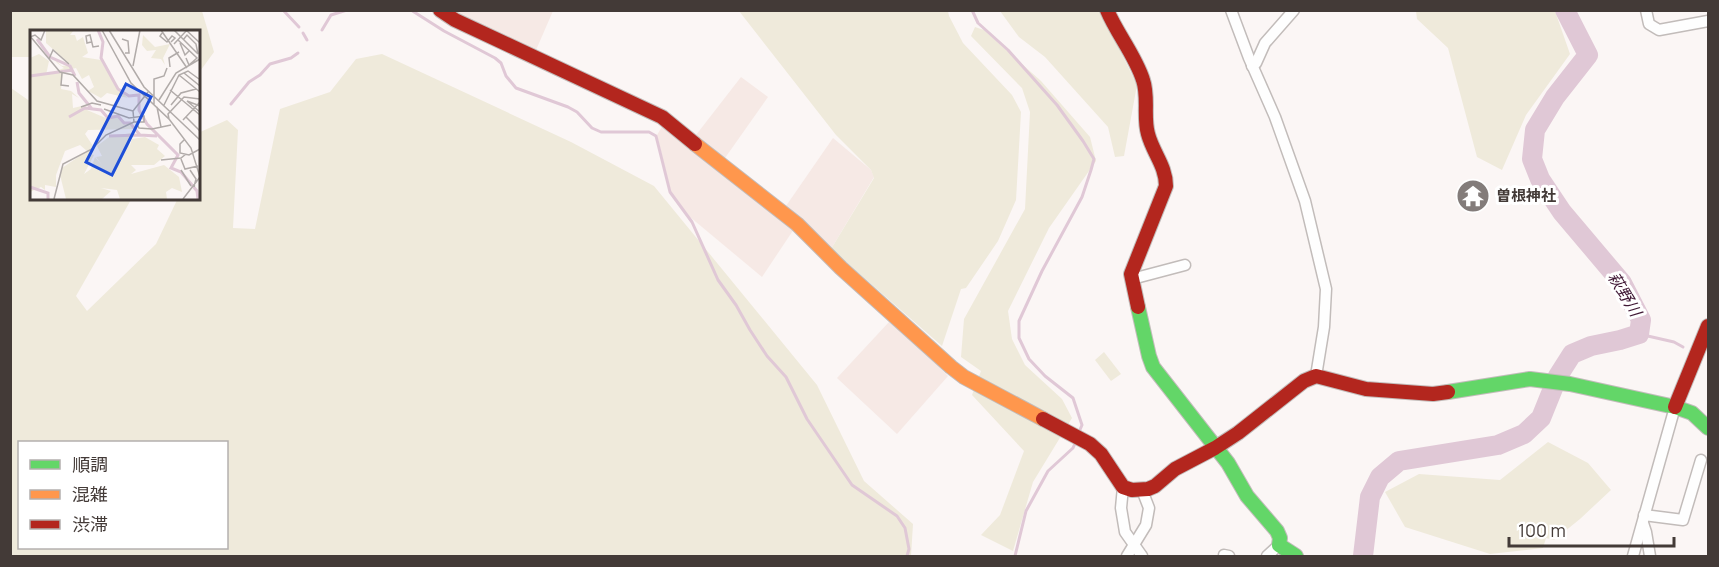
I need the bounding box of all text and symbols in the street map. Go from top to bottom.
inset map [30,30,200,200]
temple icon: 曽根神社 [1455,178,1491,214]
place label: 曽根神社 [1496,185,1556,206]
water label: 萩野川 [1603,268,1648,322]
legend [18,441,228,549]
text: 順調 [72,452,108,476]
text: 混雑 [72,482,108,506]
scale bar [1509,510,1674,548]
text: 渋滞 [72,512,108,536]
text: 100 m [1518,518,1566,542]

